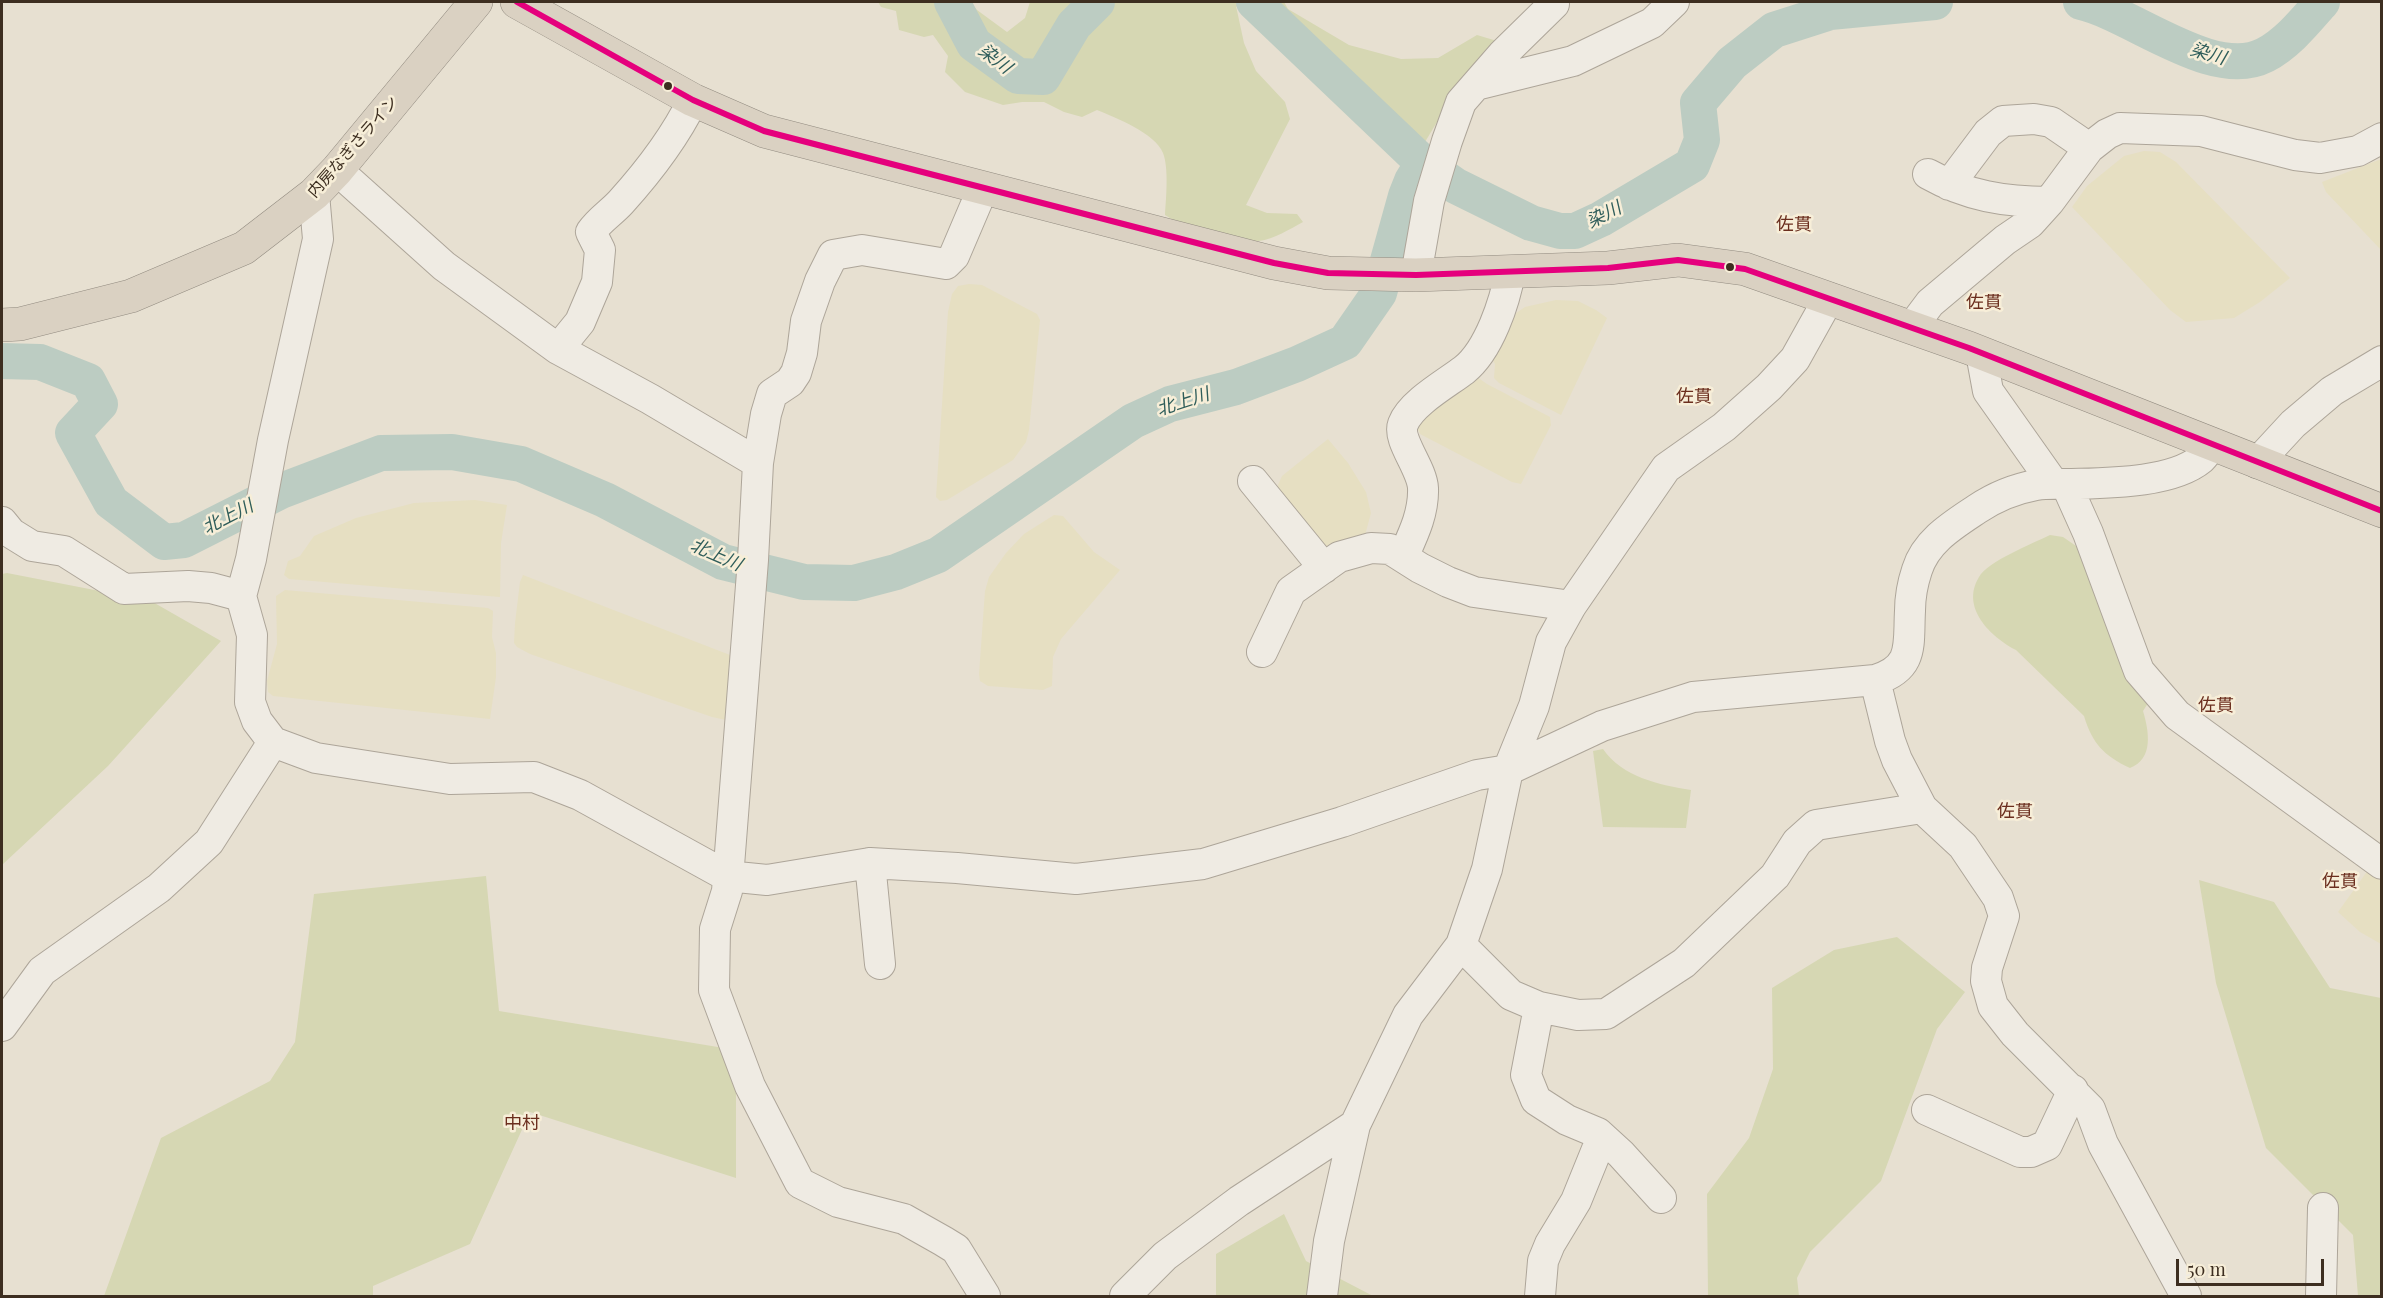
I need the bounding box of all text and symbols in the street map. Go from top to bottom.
water label: 染川 [2188,39,2228,69]
water label: 染川 [974,40,1016,78]
unlabelled marker [662,80,674,92]
street label: 内房なぎさライン [304,92,402,202]
water label: 染川 [1583,197,1625,233]
district label: 佐貫 [1776,213,1812,235]
unlabelled marker [1724,261,1736,273]
district label: 佐貫 [1966,291,2002,313]
water label: 北上川 [1154,383,1212,421]
district label: 佐貫 [1676,385,1712,407]
water label: 北上川 [199,495,257,539]
water label: 北上川 [687,535,745,575]
district label: 佐貫 [2198,694,2234,716]
district label: 佐貫 [1997,800,2033,822]
district label: 佐貫 [2322,870,2358,892]
district label: 中村 [504,1112,540,1134]
scale bar [2179,1247,2328,1285]
text: 50 m [2187,1257,2226,1281]

